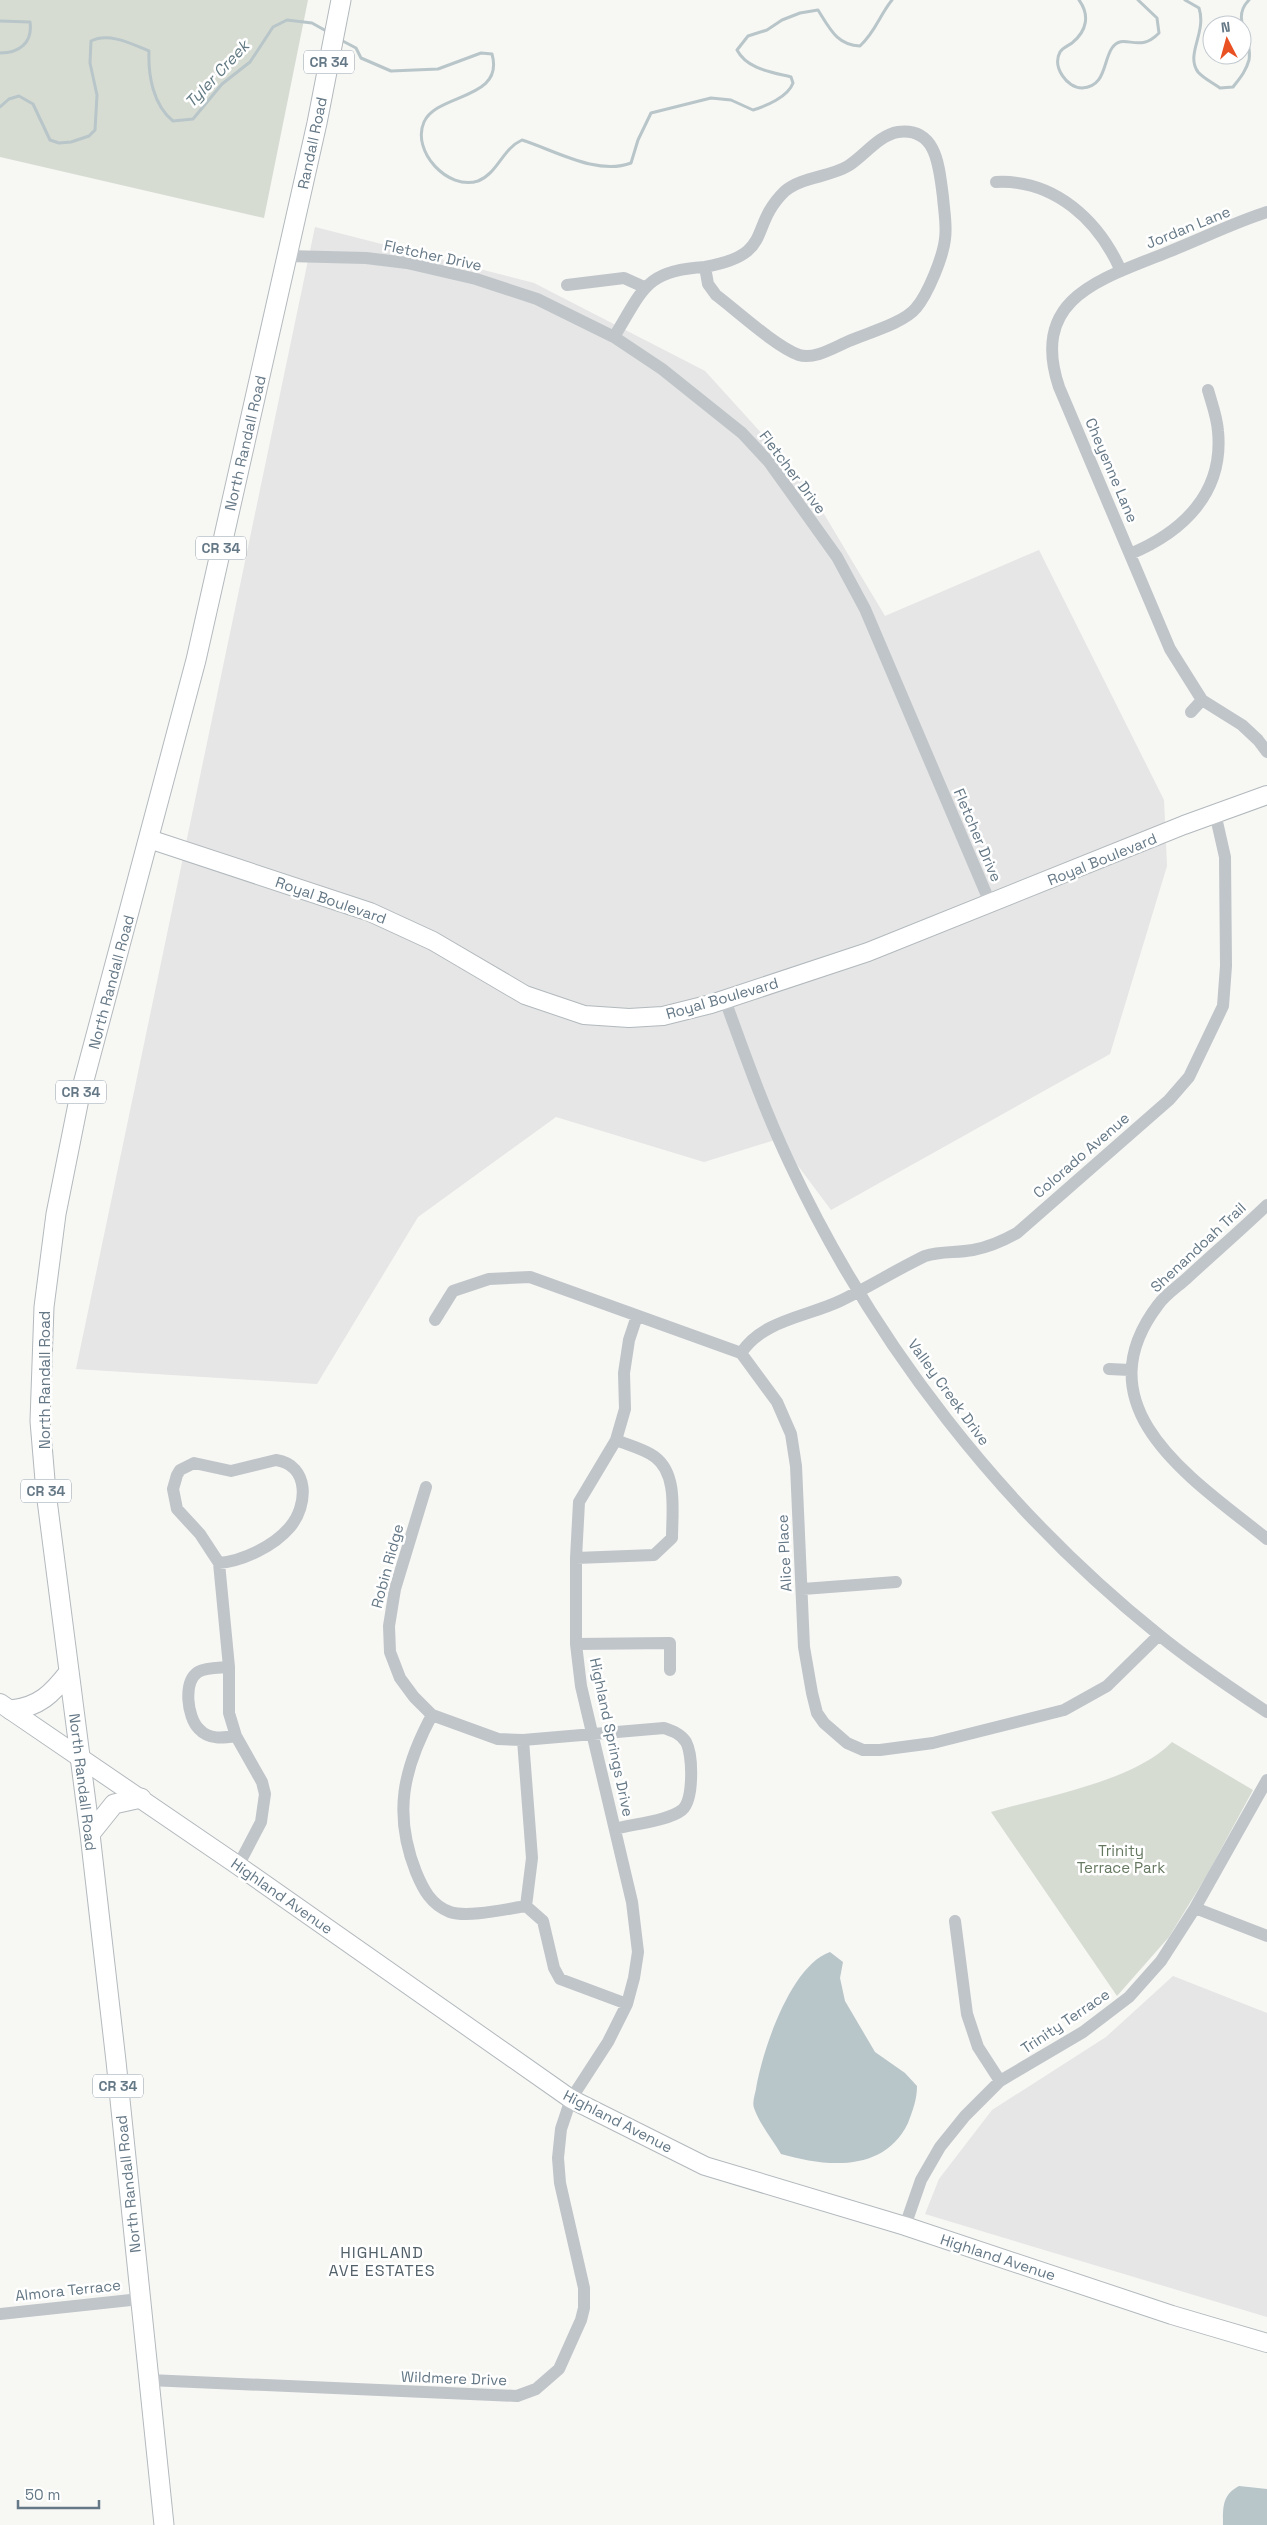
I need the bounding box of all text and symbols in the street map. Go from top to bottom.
north arrow [1202,15,1252,65]
text: N [1220,18,1231,37]
water label: Tyler Creek [180,34,255,112]
road number: CR 34 [304,51,354,74]
street label: Randall Road [293,95,331,191]
street label: Jordan Lane [1143,201,1233,253]
street label: Fletcher Drive [382,235,484,275]
street label: North Randall Road [220,373,270,513]
street label: Cheyenne Lane [1081,415,1143,525]
street label: Fletcher Drive [755,427,831,518]
road number: CR 34 [196,536,246,560]
street label: Fletcher Drive [950,786,1006,885]
street label: Royal Boulevard [1045,828,1159,890]
street label: Royal Boulevard [273,872,389,928]
street label: North Randall Road [84,913,138,1051]
street label: Royal Boulevard [664,973,780,1023]
road number: CR 34 [56,1080,106,1104]
street label: Colorado Avenue [1029,1108,1133,1202]
street label: Shenandoah Trail [1146,1198,1250,1296]
street label: North Randall Road [35,1311,54,1449]
street label: Valley Creek Drive [904,1335,994,1449]
road number: CR 34 [21,1480,71,1502]
street label: Alice Place [772,1514,796,1592]
street label: Robin Ridge [367,1522,407,1610]
street label: Highland Springs Drive [586,1656,638,1818]
street label: North Randall Road [65,1712,101,1852]
park label: Trinity Terrace Park [1077,1841,1165,1877]
street label: Highland Avenue [227,1854,337,1938]
street label: Trinity Terrace [1017,1984,1113,2058]
road number: CR 34 [93,2074,143,2098]
street label: Highland Avenue [560,2085,676,2157]
street label: North Randall Road [111,2114,145,2254]
street label: Highland Avenue [938,2229,1058,2285]
district label: HIGHLAND AVE ESTATES [329,2242,435,2281]
street label: Almora Terrace [14,2275,122,2305]
street label: Wildmere Drive [401,2367,507,2389]
scale bar [18,2478,99,2510]
text: 50 m [25,2485,60,2504]

